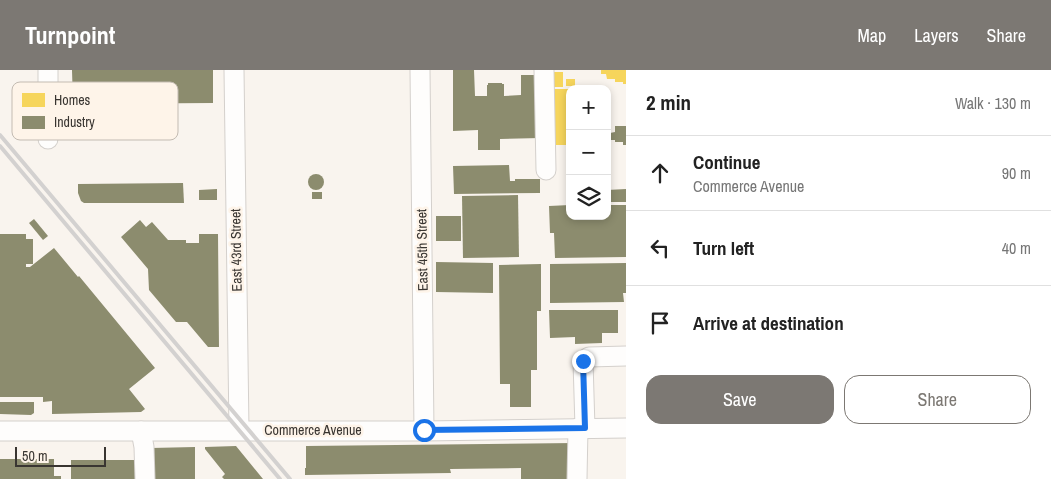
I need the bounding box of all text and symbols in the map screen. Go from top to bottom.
text: Turnpoint [25,19,115,51]
text: Map [858,23,886,48]
text: Layers [914,23,959,48]
text: Share [987,23,1026,48]
legend [12,82,178,140]
map controls [566,85,611,220]
button: + [566,85,611,130]
text: 2 min [646,88,691,117]
text: Homes [54,91,91,109]
text: Walk · 130 m [955,92,1031,114]
text: Industry [54,113,95,131]
button: − [566,130,611,175]
text: Continue [693,149,761,175]
icon: ahead [646,159,674,187]
text: 90 m [1002,162,1031,184]
button: layers [566,175,611,220]
text: Commerce Avenue [693,175,804,197]
street label: East 43rd Street [226,208,246,292]
street label: East 45th Street [412,209,432,291]
icon: left [646,234,674,262]
text: Turn left [693,235,754,261]
text: 40 m [1002,237,1031,259]
icon: arrive [646,309,674,337]
text: Arrive at destination [693,310,844,336]
route end [572,350,595,373]
button: Save [646,375,834,424]
button: Share [844,375,1031,424]
route start [413,419,436,442]
street label: Commerce Avenue [264,421,362,439]
scale bar [15,444,106,467]
text: 50 m [22,447,48,465]

